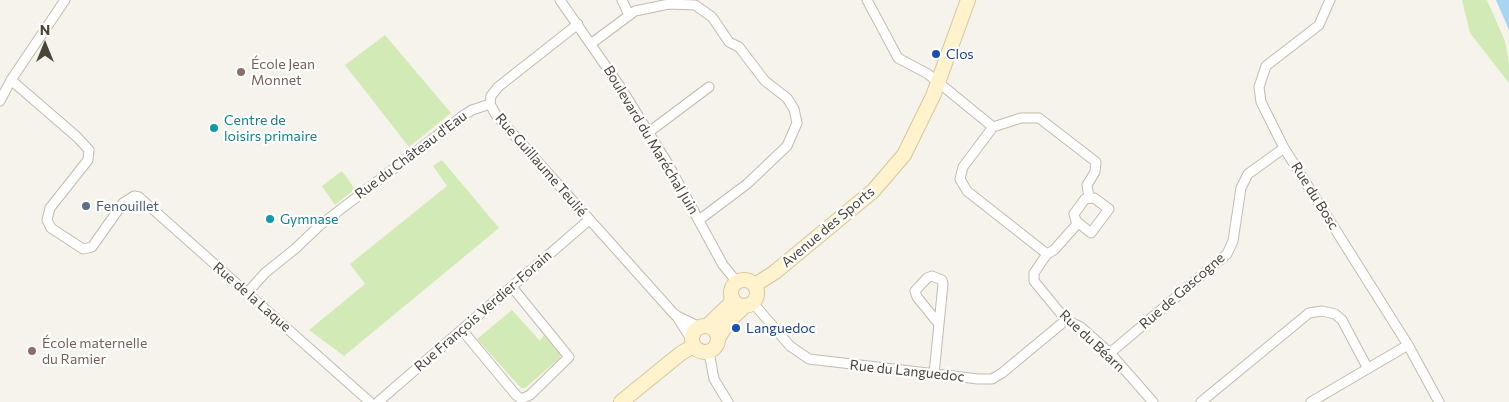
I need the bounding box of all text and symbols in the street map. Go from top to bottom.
north arrow [20,20,70,70]
text: N [40,21,50,38]
place label: Clos [946,46,974,62]
marker: Clos [930,48,942,60]
place label: École Jean Monnet [251,56,315,88]
street label: Boulevard du Maréchal Juin [600,63,702,217]
marker: École Jean Monnet [235,66,247,78]
street label: Rue du Château d'Eau [352,107,470,203]
street label: Rue Guillaume Teulié [492,110,590,220]
place label: Centre de loisirs primaire [224,112,317,144]
marker: Centre de loisirs primaire [208,122,220,134]
street label: Rue du Bosc [1288,159,1342,233]
street label: Avenue des Sports [778,183,878,271]
place label: Fenouillet [96,198,159,214]
marker: Fenouillet [80,200,92,212]
place label: Gymnase [280,211,339,227]
marker: Gymnase [264,213,276,225]
street label: Rue François Verdier-Forain [411,247,555,375]
street label: Rue de Gascogne [1136,249,1228,333]
street label: Rue de la Laque [210,259,294,335]
street label: Rue du Béarn [1056,307,1128,375]
place label: Languedoc [746,320,816,336]
marker: Languedoc [730,322,742,334]
place label: École maternelle du Ramier [42,335,147,368]
marker: École maternelle du Ramier [26,345,38,357]
street label: Rue du Languedoc [849,357,965,385]

